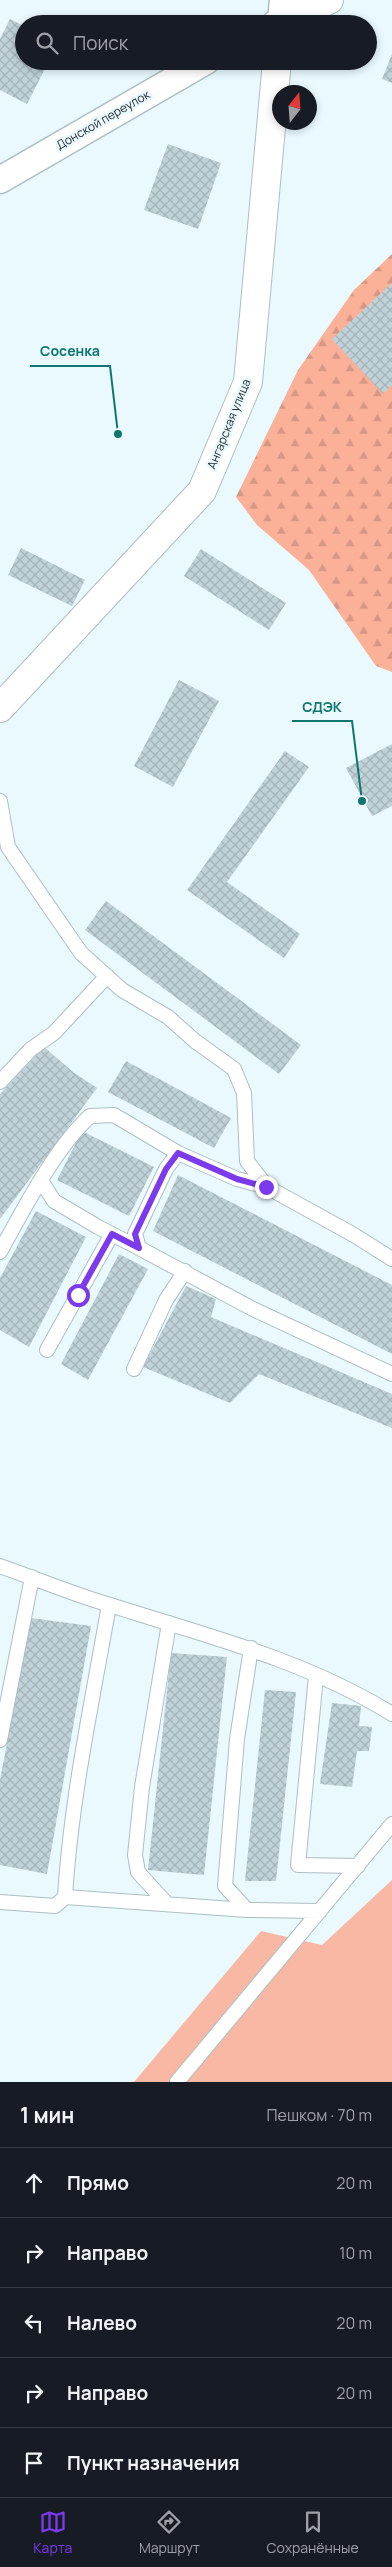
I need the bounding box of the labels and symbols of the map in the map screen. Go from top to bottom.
street label: Донской переулок [53,85,154,153]
north arrow [272,85,317,130]
callout: Сосенка [30,337,110,366]
text: Сосенка [40,341,100,360]
street label: Ангарская улица [203,376,254,472]
callout: СДЭК [292,692,352,721]
text: СДЭК [302,697,343,716]
route end [255,1176,278,1199]
route start [67,1284,90,1307]

